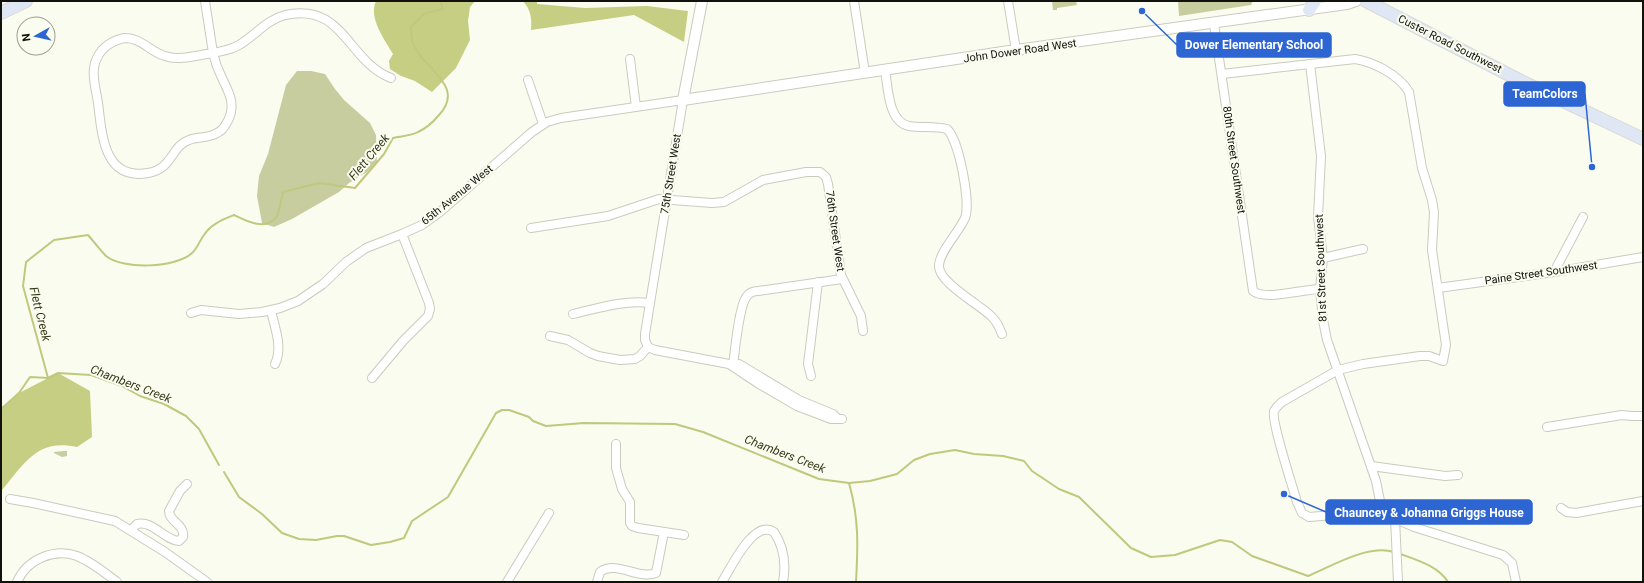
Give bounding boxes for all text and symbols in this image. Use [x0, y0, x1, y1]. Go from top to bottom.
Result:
street label: Custer Road Southwest [1396, 12, 1504, 76]
north arrow [16, 16, 56, 56]
text: N [20, 32, 34, 42]
callout: Dower Elementary School [1177, 33, 1331, 57]
street label: John Dower Road West [963, 37, 1078, 65]
text: Dower Elementary School [1185, 38, 1323, 52]
callout: TeamColors [1504, 82, 1585, 106]
text: TeamColors [1512, 87, 1578, 101]
street label: 80th Street Southwest [1220, 105, 1248, 215]
water label: Flett Creek [346, 130, 393, 183]
street label: 75th Street West [658, 132, 684, 215]
street label: 65th Avenue West [419, 162, 496, 228]
street label: 76th Street West [823, 190, 847, 273]
street label: 81st Street Southwest [1313, 213, 1329, 322]
street label: Paine Street Southwest [1484, 259, 1599, 287]
water label: Flett Creek [26, 285, 54, 344]
water label: Chambers Creek [88, 362, 175, 406]
water label: Chambers Creek [742, 432, 829, 476]
callout: Chauncey & Johanna Griggs House [1326, 500, 1532, 524]
text: Chauncey & Johanna Griggs House [1334, 506, 1524, 520]

